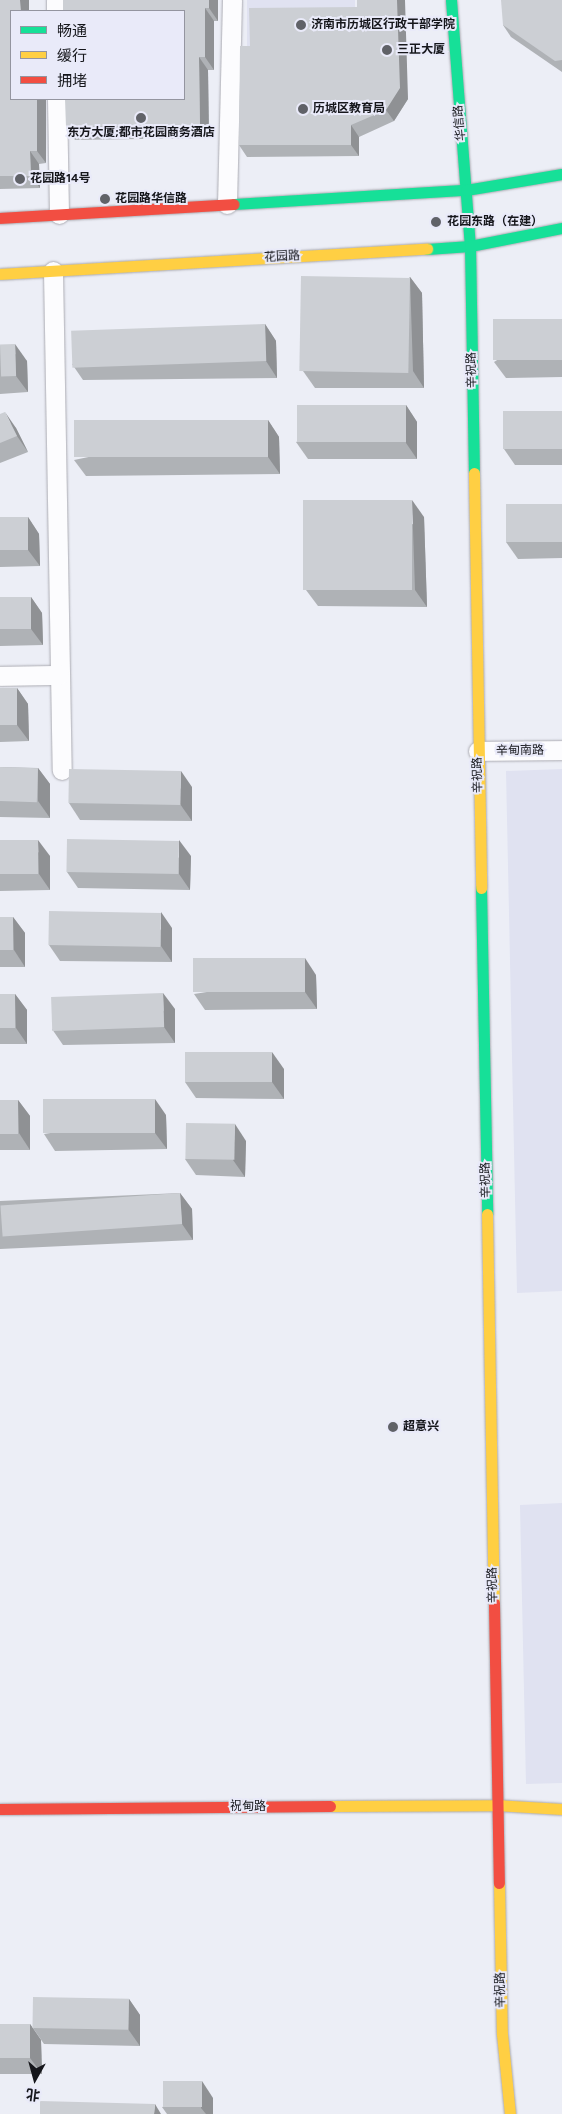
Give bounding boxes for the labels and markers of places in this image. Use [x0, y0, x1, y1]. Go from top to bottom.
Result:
place label: 济南市历城区行政干部学院 [311, 18, 455, 32]
marker: 济南市历城区行政干部学院 [295, 19, 307, 31]
place label: 三正大厦 [397, 43, 445, 57]
marker: 三正大厦 [381, 44, 393, 56]
place label: 历城区教育局 [313, 102, 385, 116]
marker: 历城区教育局 [297, 103, 309, 115]
marker: 东方大厦;都市花园商务酒店 [135, 112, 147, 124]
place label: 东方大厦;都市花园商务酒店 [67, 126, 215, 140]
place label: 花园路14号 [30, 172, 91, 186]
marker: 花园路14号 [14, 173, 26, 185]
place label: 花园路华信路 [115, 192, 187, 206]
marker: 花园路华信路 [99, 193, 111, 205]
marker: 花园东路（在建） [429, 215, 443, 229]
place label: 花园东路（在建） [447, 215, 543, 229]
place label: 超意兴 [403, 1420, 439, 1434]
marker: 超意兴 [387, 1421, 399, 1433]

